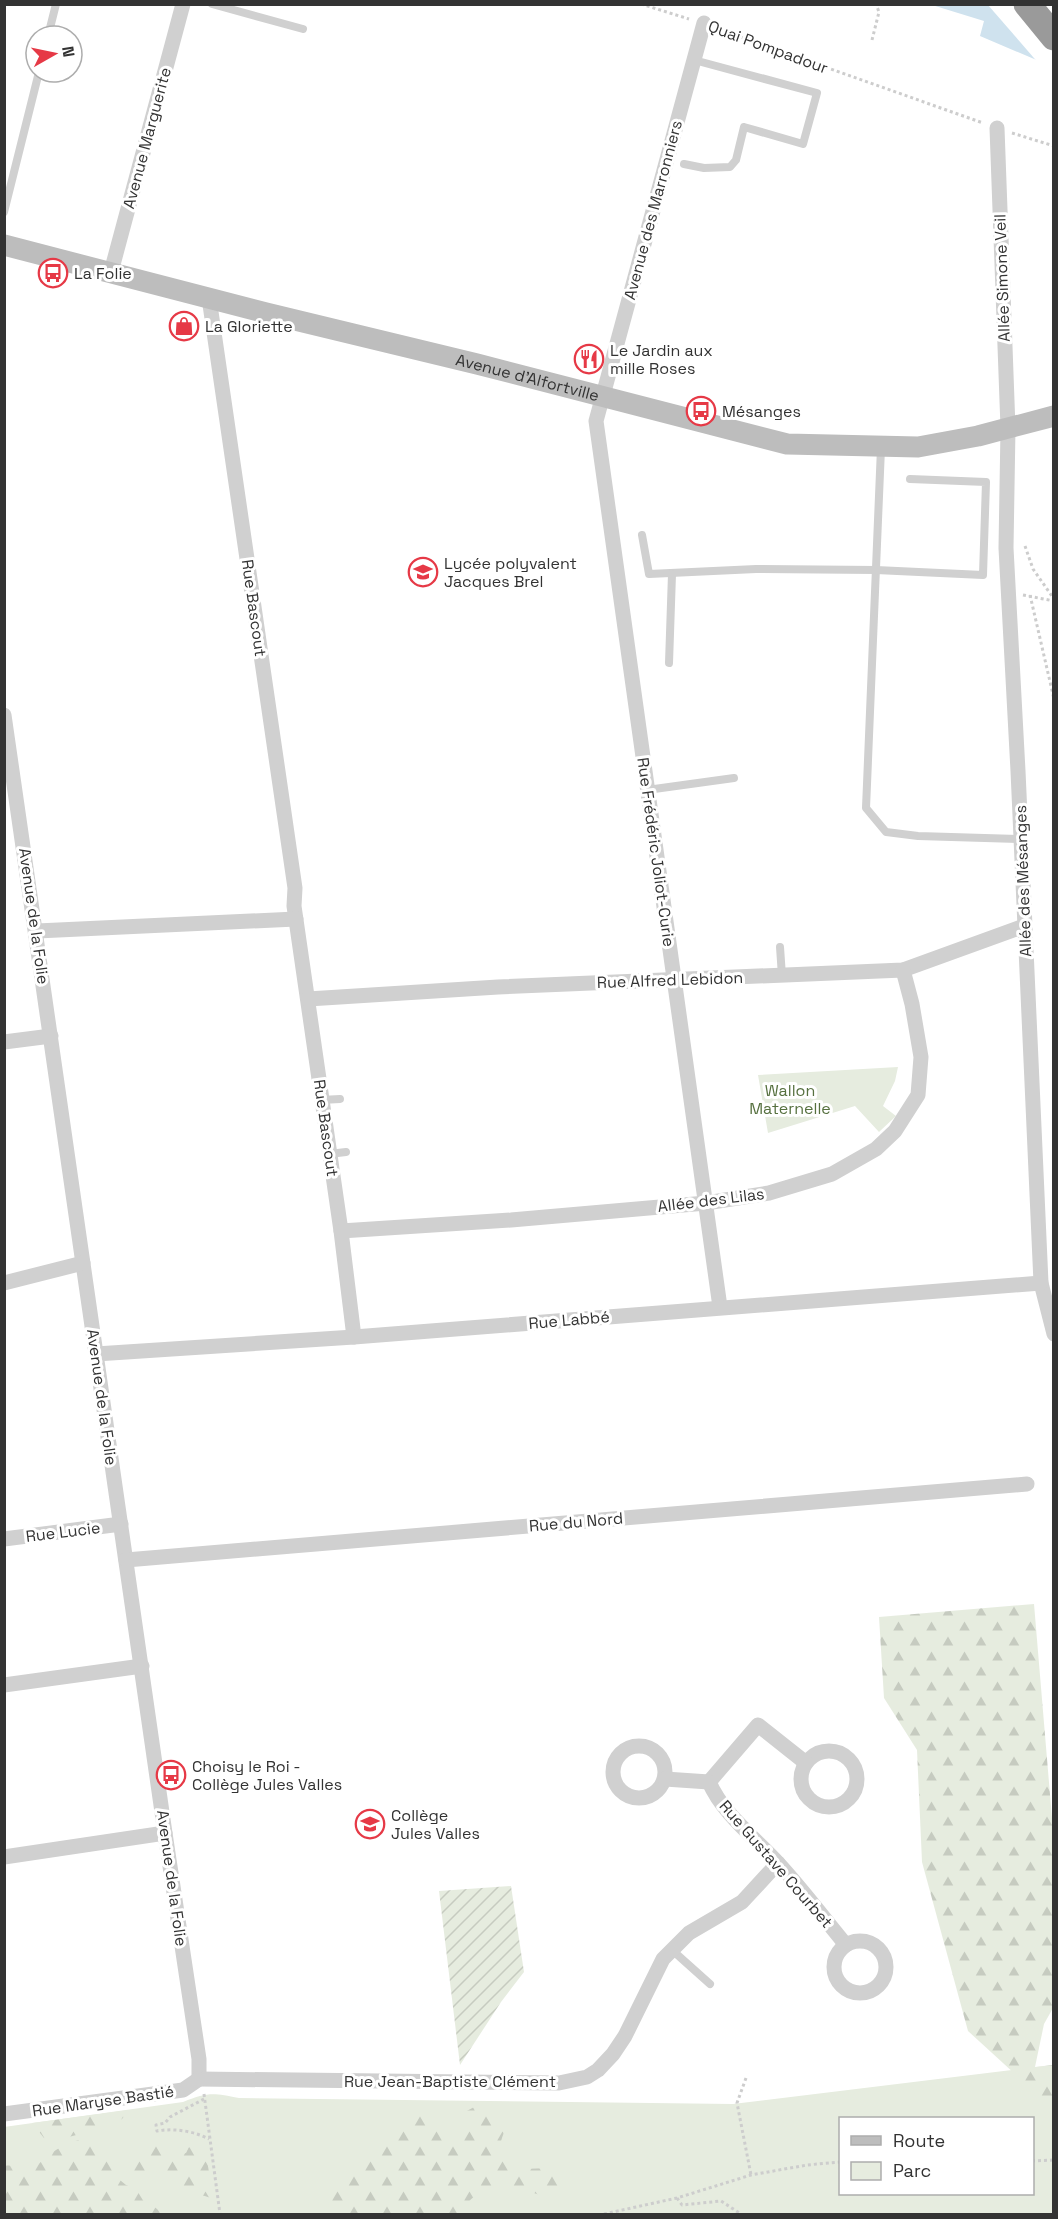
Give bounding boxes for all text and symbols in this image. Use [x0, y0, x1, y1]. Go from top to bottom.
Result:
street label: Quai Pompadour [705, 16, 831, 78]
north arrow [24, 24, 84, 84]
text: N [57, 45, 80, 59]
street label: Avenue Marguerite [118, 65, 176, 211]
street label: Avenue des Marronniers [619, 118, 687, 302]
street label: Allée Simone Veil [989, 214, 1015, 342]
bus stop icon: La Folie [37, 257, 69, 289]
place label: La Folie [74, 263, 132, 284]
shop icon: La Gloriette [168, 310, 200, 342]
place label: La Gloriette [205, 316, 293, 337]
place label: Le Jardin aux mille Roses [610, 340, 713, 379]
restaurant icon: Le Jardin aux mille Roses [573, 343, 605, 375]
street label: Avenue d'Alfortville [454, 349, 602, 406]
bus stop icon: Mésanges [685, 395, 717, 427]
place label: Mésanges [722, 401, 801, 422]
place label: Lycée polyvalent Jacques Brel [444, 553, 577, 592]
school or university icon: Lycée polyvalent Jacques Brel [407, 556, 439, 588]
street label: Rue Bascout [237, 558, 271, 658]
street label: Rue Frédéric Joliot-Curie [632, 756, 680, 948]
street label: Allée des Mésanges [1010, 805, 1036, 957]
street label: Avenue de la Folie [14, 846, 54, 986]
street label: Rue Alfred Lebidon [597, 967, 743, 993]
street label: Rue Bascout [309, 1078, 343, 1178]
park label: Wallon Maternelle [749, 1080, 831, 1119]
street label: Allée des Lilas [656, 1183, 766, 1217]
street label: Rue Labbé [527, 1306, 611, 1334]
street label: Avenue de la Folie [82, 1327, 122, 1467]
street label: Rue du Nord [528, 1507, 624, 1537]
street label: Rue Lucie [25, 1517, 101, 1547]
place label: Choisy le Roi - Collège Jules Valles [192, 1756, 342, 1795]
bus stop icon: Choisy le Roi - Collège Jules Valles [155, 1759, 187, 1791]
street label: Rue Gustave Courbet [715, 1796, 837, 1932]
place label: Collège Jules Valles [391, 1805, 480, 1844]
street label: Avenue de la Folie [152, 1808, 192, 1948]
school or university icon: Collège Jules Valles [354, 1808, 386, 1840]
street label: Rue Jean-Baptiste Clément [344, 2071, 556, 2092]
street label: Rue Maryse Bastié [31, 2081, 175, 2121]
legend [839, 2117, 1034, 2195]
text: Route [893, 2129, 945, 2152]
text: Parc [893, 2159, 931, 2182]

